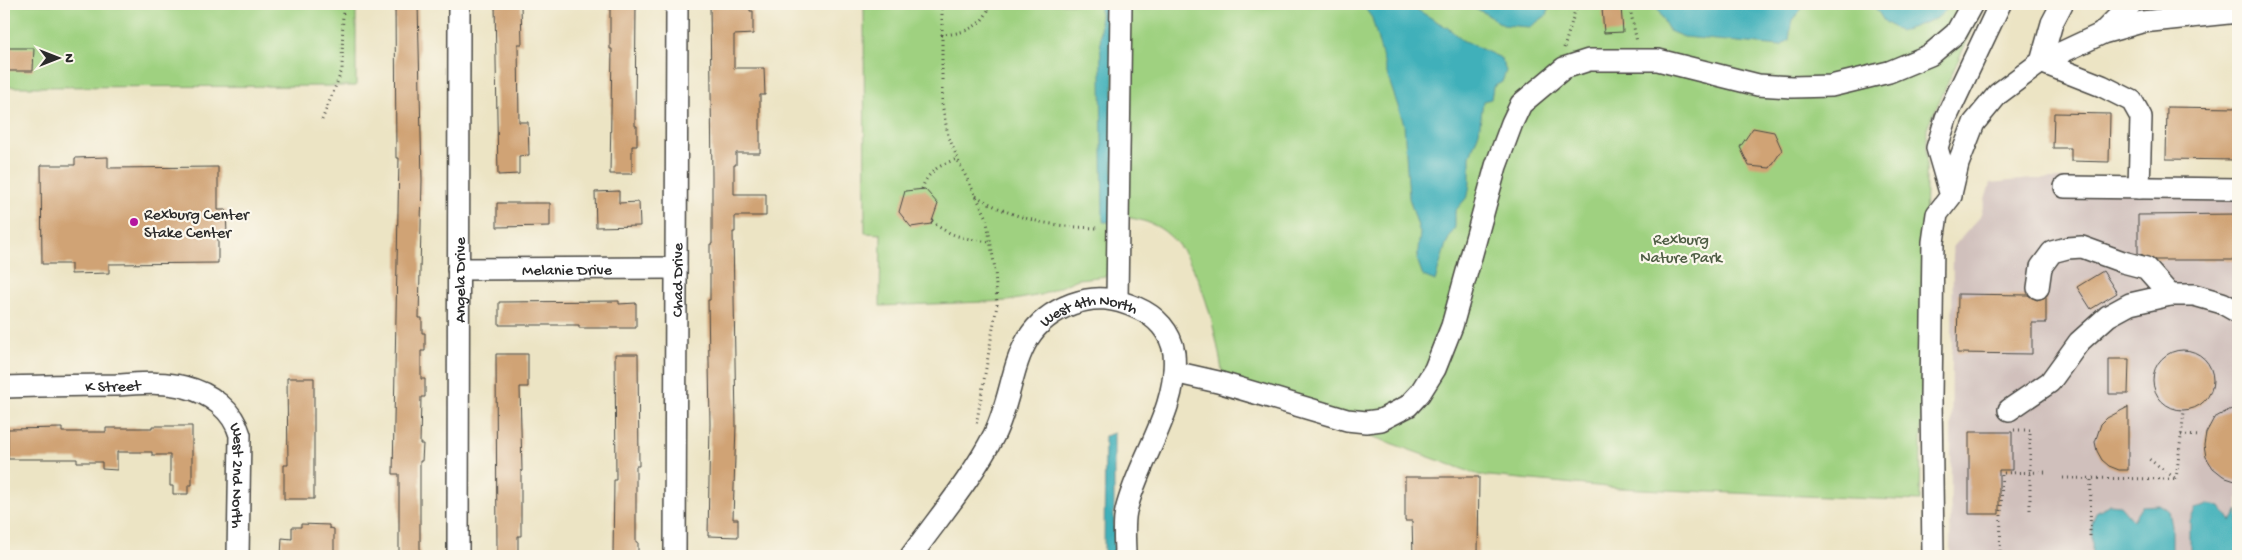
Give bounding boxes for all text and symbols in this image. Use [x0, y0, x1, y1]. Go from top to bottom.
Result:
north arrow [32, 32, 82, 82]
text: N [60, 53, 77, 63]
place label: Rexburg Center Stake Center [144, 207, 250, 244]
marker: Rexburg Center Stake Center [128, 216, 140, 228]
park label: Rexburg Nature Park [1640, 232, 1724, 269]
street label: Angela Drive [452, 236, 472, 323]
street label: Chad Drive [670, 242, 689, 317]
street label: Melanie Drive [522, 262, 613, 282]
street label: West 4th North [1037, 292, 1140, 333]
street label: K Street [85, 378, 142, 398]
street label: West 2nd North [223, 421, 246, 529]

